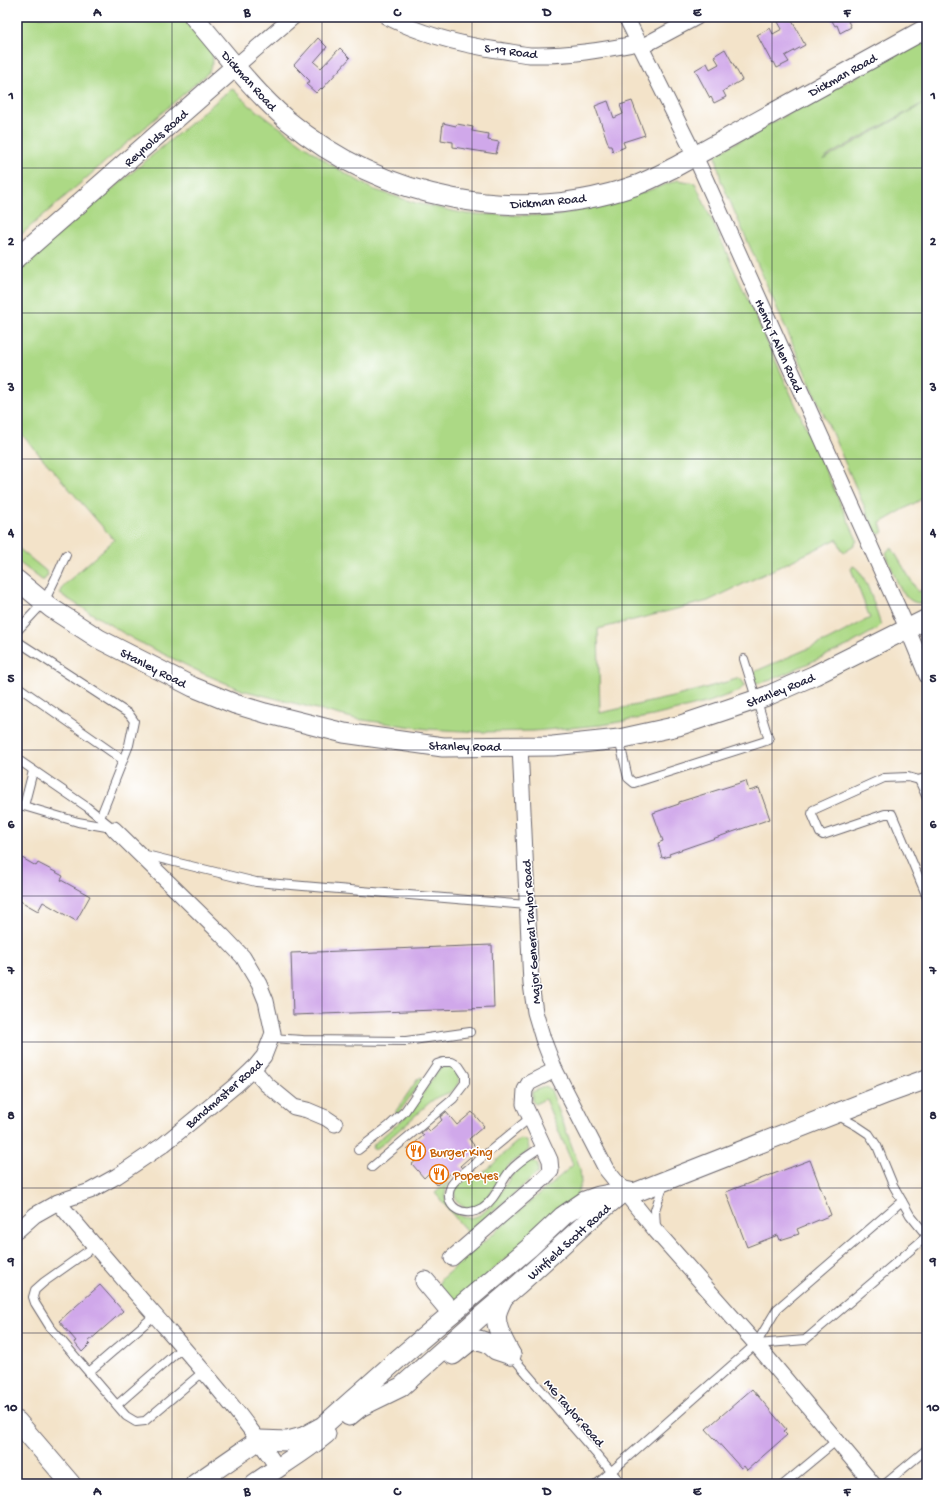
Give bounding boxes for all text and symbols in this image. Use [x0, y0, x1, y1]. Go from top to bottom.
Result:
text: A [92, 6, 102, 21]
text: B [243, 6, 252, 21]
text: C [392, 6, 402, 21]
text: D [542, 6, 552, 21]
text: E [693, 6, 702, 21]
text: F [843, 6, 852, 21]
street label: S-19 Road [483, 42, 539, 63]
street label: Dickman Road [217, 48, 280, 116]
street label: Dickman Road [806, 51, 881, 102]
text: 1 [7, 89, 14, 104]
text: 1 [929, 89, 936, 104]
street label: Reynolds Road [122, 106, 193, 171]
street label: Dickman Road [509, 192, 588, 213]
text: 2 [8, 235, 15, 250]
text: 2 [930, 235, 937, 250]
street label: Henry T Allen Road [750, 297, 806, 396]
text: 3 [7, 381, 15, 396]
text: 3 [929, 381, 937, 396]
text: 4 [7, 526, 15, 541]
text: 4 [929, 526, 937, 541]
street label: Stanley Road [117, 646, 190, 693]
street label: Stanley Road [745, 670, 818, 712]
text: 5 [8, 672, 15, 687]
text: 5 [930, 672, 937, 687]
street label: Stanley Road [429, 739, 503, 756]
text: 6 [8, 818, 15, 833]
text: 6 [930, 818, 937, 833]
street label: Major General Taylor Road [520, 858, 545, 1004]
text: 7 [7, 964, 16, 979]
text: 7 [929, 964, 938, 979]
street label: Bandmaster Road [182, 1057, 267, 1133]
text: 8 [7, 1109, 15, 1124]
text: 8 [929, 1109, 937, 1124]
restaurant icon: Burger King [405, 1140, 427, 1162]
place label: Burger King [429, 1146, 493, 1161]
restaurant icon: Popeyes [428, 1163, 450, 1185]
place label: Popeyes [452, 1169, 499, 1184]
street label: Winfield Scott Road [525, 1201, 615, 1284]
text: 9 [7, 1255, 15, 1270]
text: 9 [929, 1255, 937, 1270]
street label: MG Taylor Road [540, 1377, 607, 1452]
text: 10 [4, 1401, 18, 1416]
text: 10 [926, 1401, 940, 1416]
text: A [92, 1485, 102, 1500]
text: B [243, 1485, 252, 1500]
text: C [392, 1485, 402, 1500]
text: D [542, 1485, 552, 1500]
text: E [693, 1485, 702, 1500]
text: F [843, 1485, 852, 1500]

